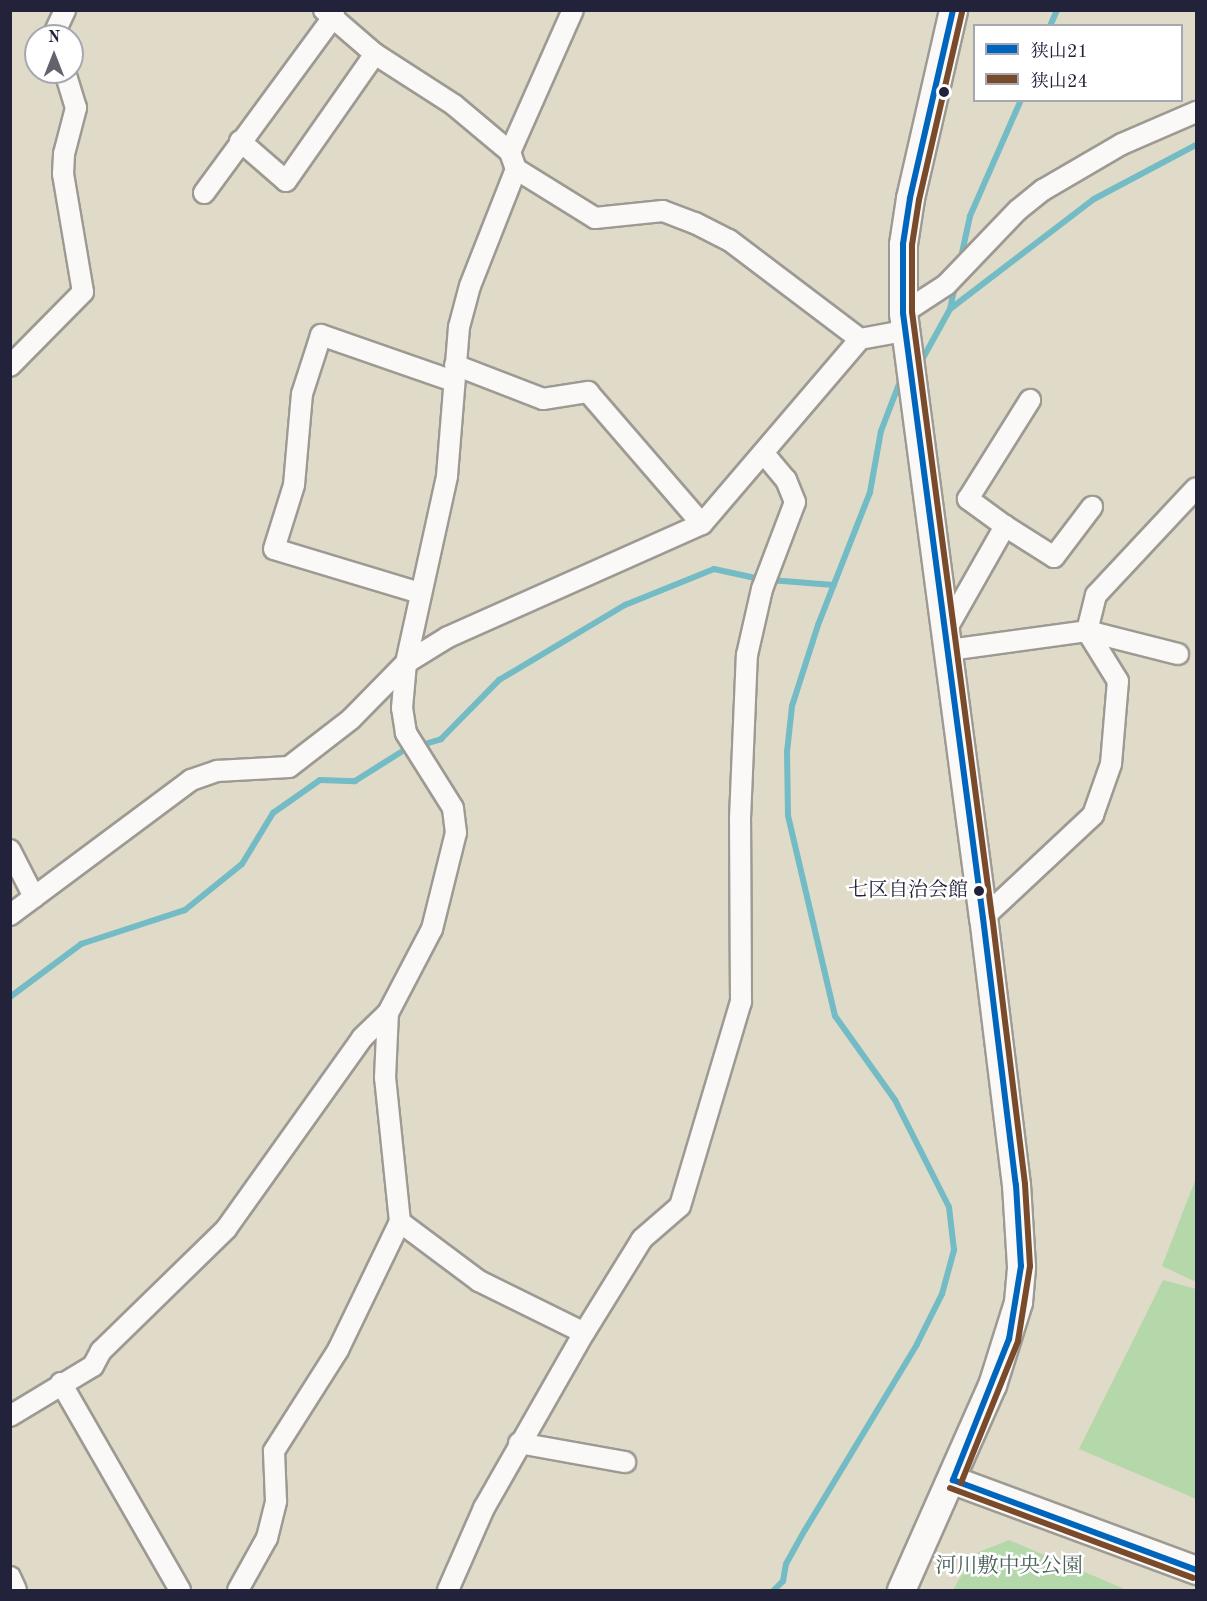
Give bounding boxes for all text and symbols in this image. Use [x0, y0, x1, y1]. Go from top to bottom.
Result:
north arrow [24, 24, 84, 84]
legend [973, 24, 1183, 102]
text: N [48, 30, 60, 46]
text: 狭山21 [1031, 43, 1088, 61]
text: 狭山24 [1031, 73, 1088, 91]
unlabelled marker [938, 86, 950, 98]
place label: 七区自治会館 [848, 879, 968, 903]
marker: 七区自治会館 [973, 885, 985, 897]
park label: 河川敷中央公園 [936, 1554, 1082, 1580]

